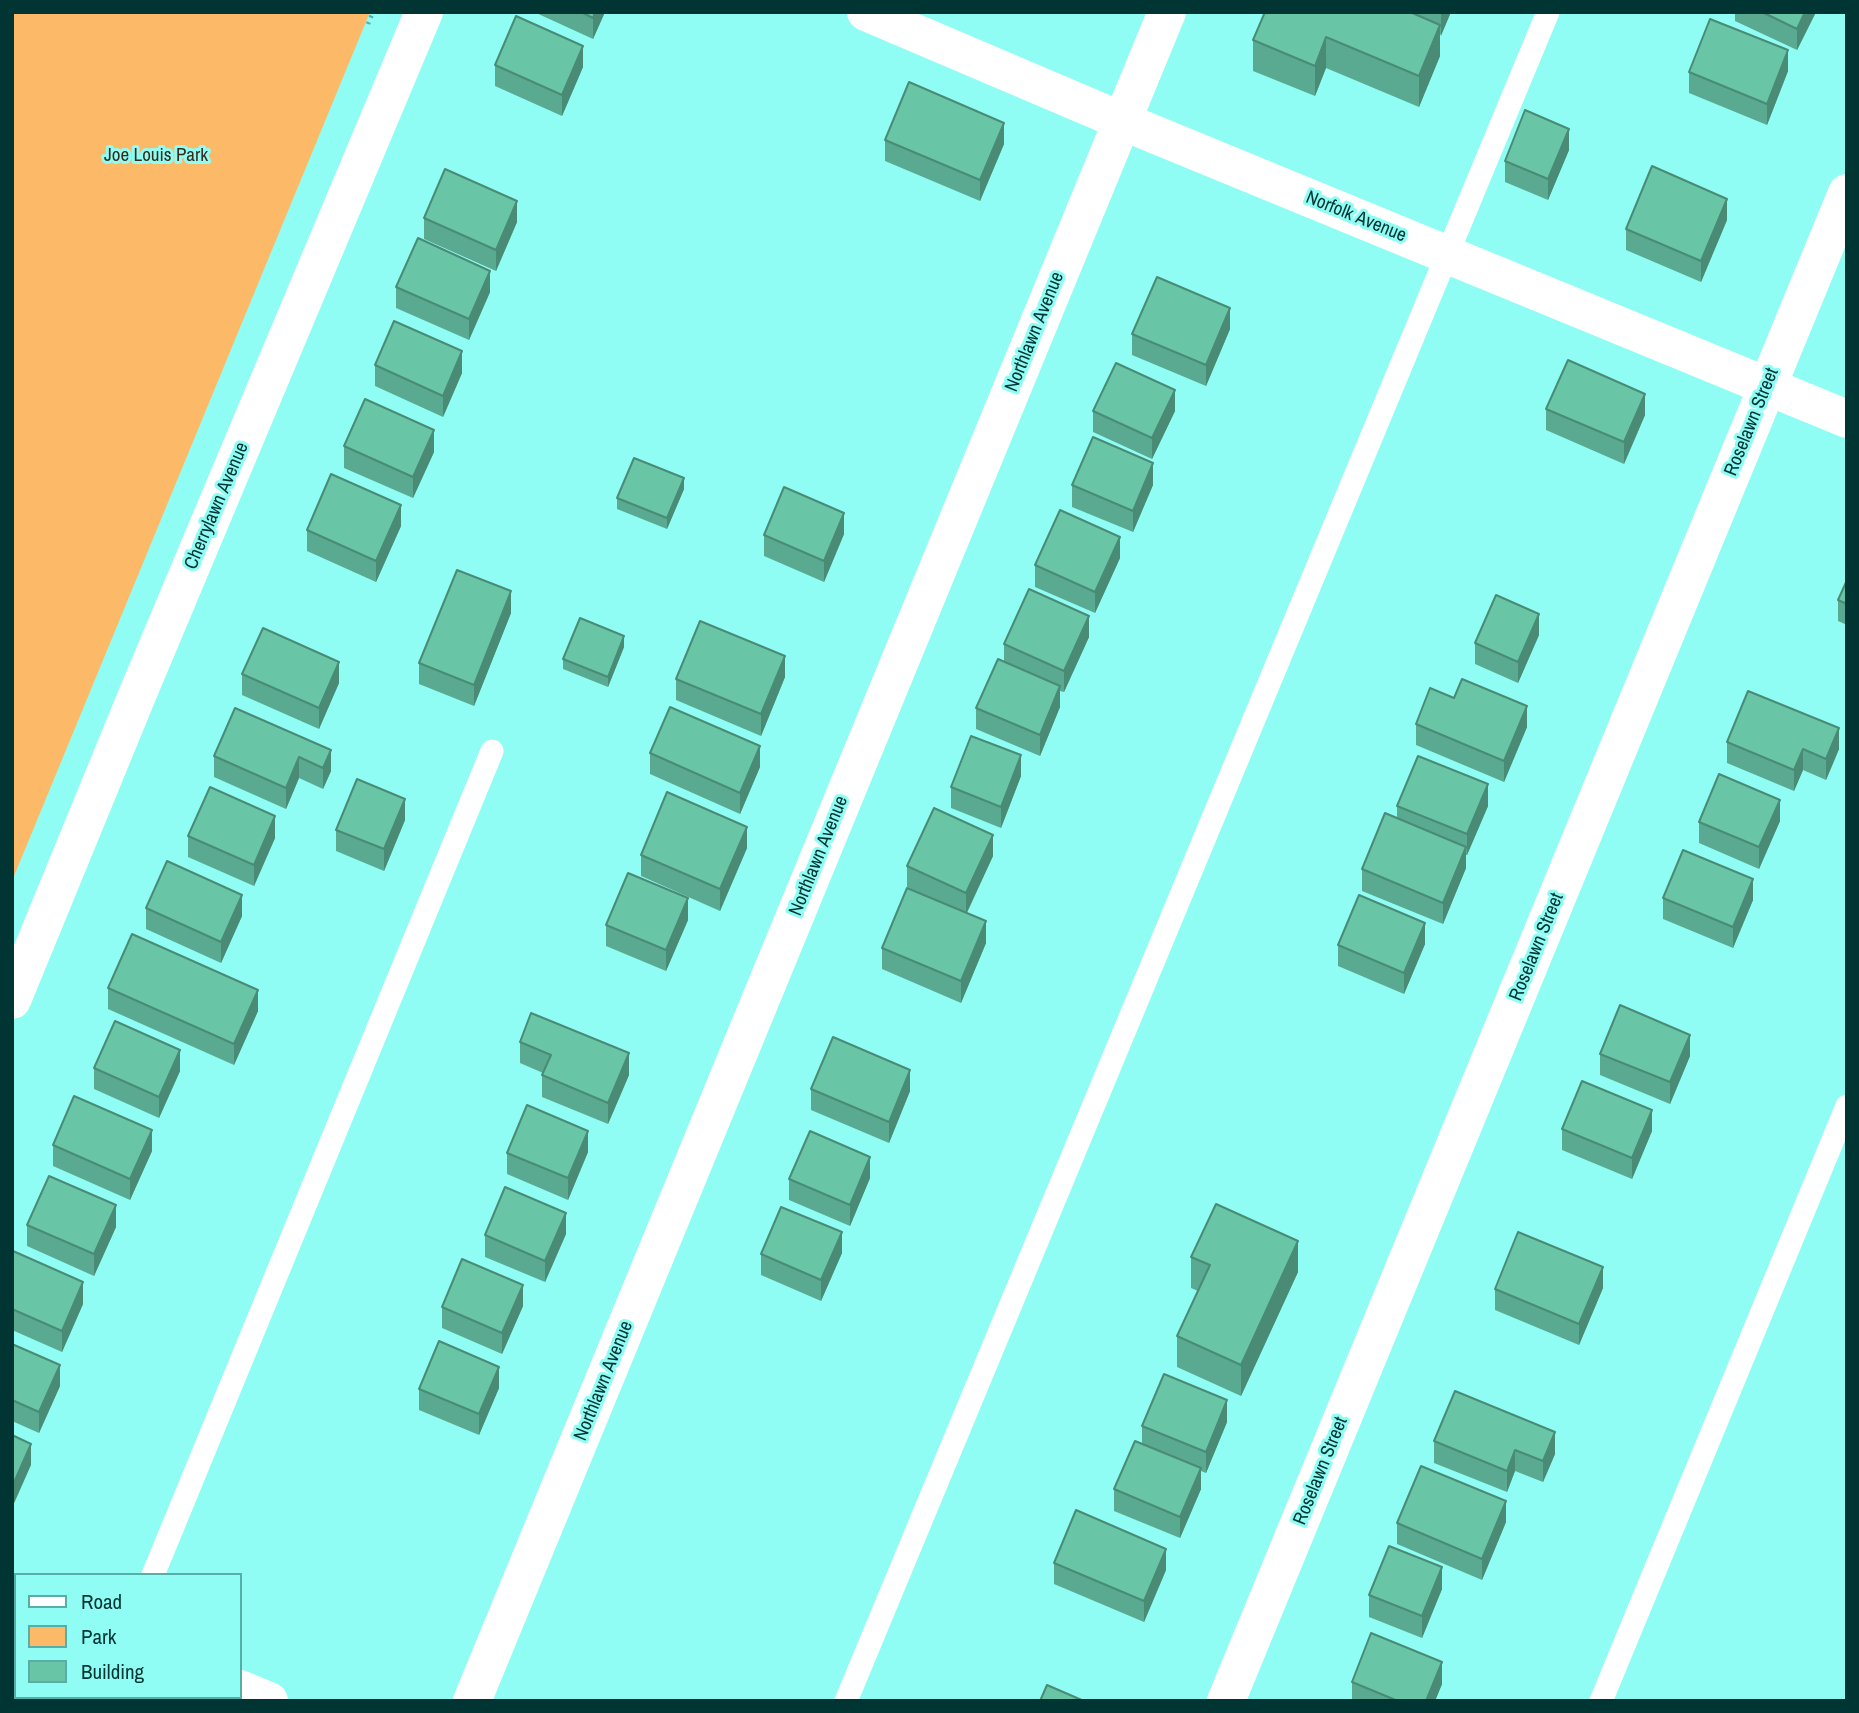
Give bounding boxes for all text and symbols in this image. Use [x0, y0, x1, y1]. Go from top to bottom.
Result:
park label: Joe Louis Park [104, 145, 208, 167]
street label: Norfolk Avenue [1302, 187, 1410, 247]
street label: Northlawn Avenue [1001, 269, 1069, 395]
street label: Roselawn Street [1720, 365, 1784, 479]
street label: Cherrylawn Avenue [180, 439, 254, 573]
street label: Northlawn Avenue [785, 793, 853, 919]
street label: Roselawn Street [1505, 890, 1569, 1004]
street label: Northlawn Avenue [570, 1318, 638, 1444]
street label: Roselawn Street [1289, 1414, 1353, 1528]
legend [14, 1573, 242, 1699]
text: Road [81, 1587, 122, 1616]
text: Park [81, 1622, 116, 1651]
text: Building [81, 1657, 144, 1686]

